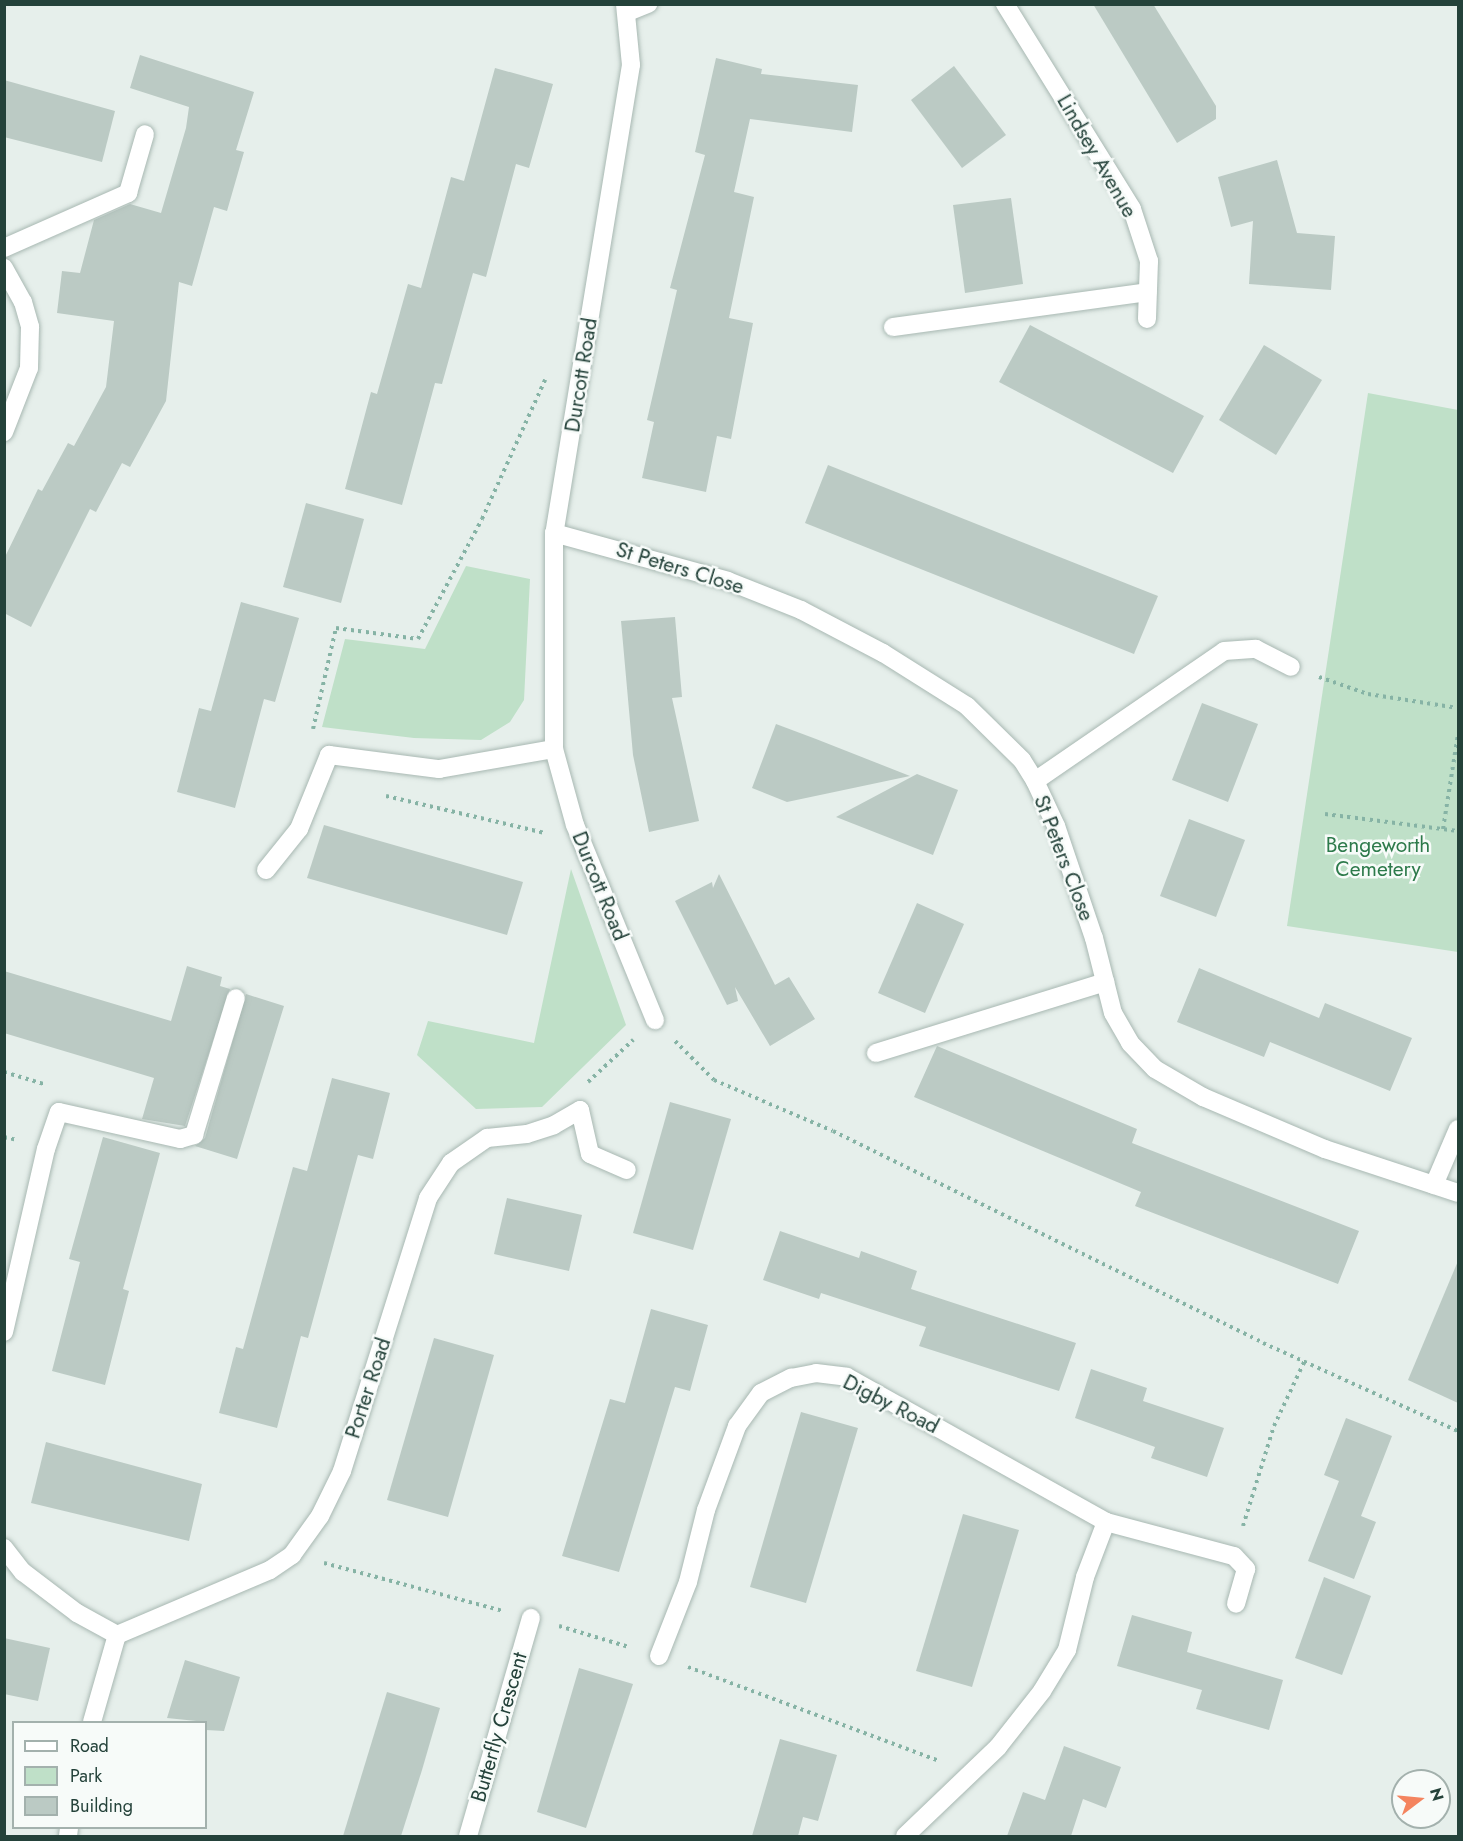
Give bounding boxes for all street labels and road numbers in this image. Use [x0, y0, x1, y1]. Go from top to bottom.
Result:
street label: Lindsey Avenue [1052, 90, 1142, 222]
street label: Durcott Road [560, 316, 602, 434]
street label: St Peters Close [613, 537, 747, 599]
street label: St Peters Close [1029, 792, 1099, 924]
street label: Durcott Road [567, 828, 633, 944]
street label: Porter Road [340, 1335, 396, 1441]
street label: Digby Road [839, 1369, 943, 1439]
street label: Butterfly Crescent [466, 1649, 532, 1805]

